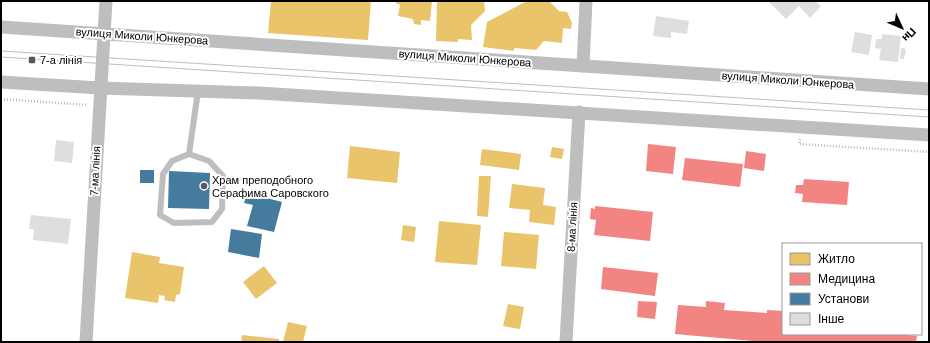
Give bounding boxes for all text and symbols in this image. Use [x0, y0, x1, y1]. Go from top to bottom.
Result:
north arrow [882, 8, 922, 48]
street label: вулиця Миколи Юнкерова [75, 25, 210, 47]
text: Пн [900, 26, 919, 44]
street label: вулиця Миколи Юнкерова [398, 47, 533, 69]
place label: 7-а лінія [40, 54, 82, 66]
marker: 7-а лінія [27, 55, 37, 65]
street label: вулиця Миколи Юнкерова [721, 69, 856, 91]
street label: 7-ма лінія [88, 146, 102, 196]
place label: Храм преподобного Серафима Саровского [212, 174, 329, 199]
marker: Храм преподобного Серафима Саровского [199, 181, 209, 191]
street label: 8-ма лінія [565, 202, 579, 252]
legend [782, 243, 922, 335]
text: Житло [818, 252, 855, 266]
text: Медицина [818, 272, 875, 286]
text: Установи [818, 292, 869, 306]
text: Інше [818, 312, 845, 326]

